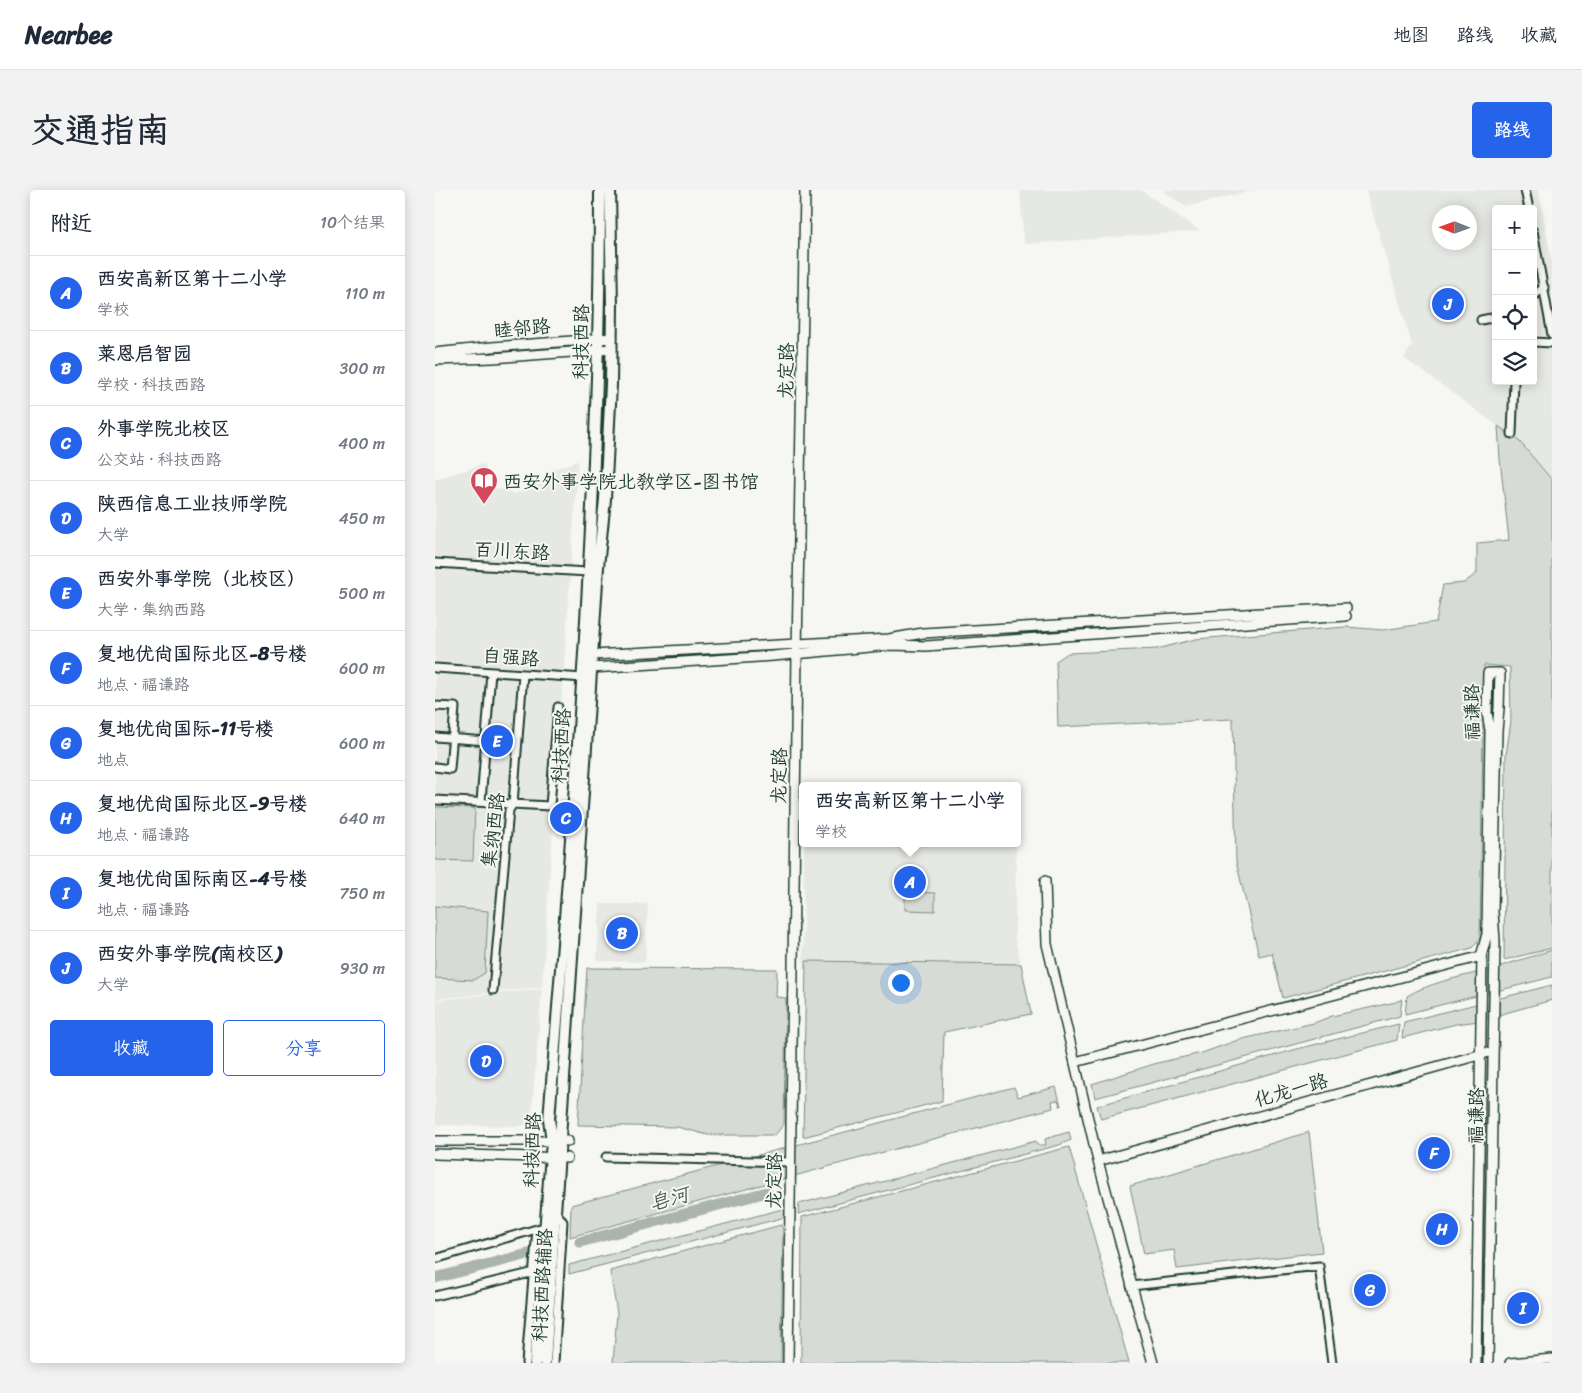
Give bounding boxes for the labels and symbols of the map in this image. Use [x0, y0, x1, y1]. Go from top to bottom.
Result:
north arrow [1432, 205, 1477, 250]
pin: J [1432, 285, 1464, 323]
street label: 科技西路 [564, 304, 598, 380]
street label: 睦邻路 [492, 309, 552, 347]
street label: 龙定路 [769, 342, 803, 400]
place label: 西安外事学院北教学区-图书馆 [503, 465, 759, 498]
library icon: 西安外事学院北教学区-图书馆 [469, 466, 499, 505]
street label: 百川东路 [473, 533, 551, 569]
street label: 自强路 [481, 639, 541, 675]
street label: 福谦路 [1455, 683, 1489, 741]
street label: 科技西路 [542, 707, 580, 785]
pin: E [481, 722, 513, 760]
street label: 龙定路 [762, 747, 796, 805]
street label: 集纳西路 [472, 790, 514, 870]
pin: C [550, 799, 582, 837]
pin: A [894, 863, 926, 901]
pin: B [606, 914, 638, 952]
your location [888, 970, 914, 996]
pin: D [470, 1042, 502, 1080]
street label: 化龙一路 [1250, 1064, 1332, 1116]
street label: 福谦路 [1459, 1087, 1493, 1145]
street label: 科技西路 [514, 1111, 550, 1189]
pin: F [1418, 1134, 1450, 1172]
street label: 龙定路 [757, 1152, 791, 1210]
water label: 皂河 [645, 1176, 696, 1221]
pin: H [1426, 1210, 1458, 1248]
street label: 科技西路辅路 [523, 1227, 561, 1343]
pin: G [1354, 1271, 1386, 1309]
pin: I [1507, 1289, 1539, 1327]

